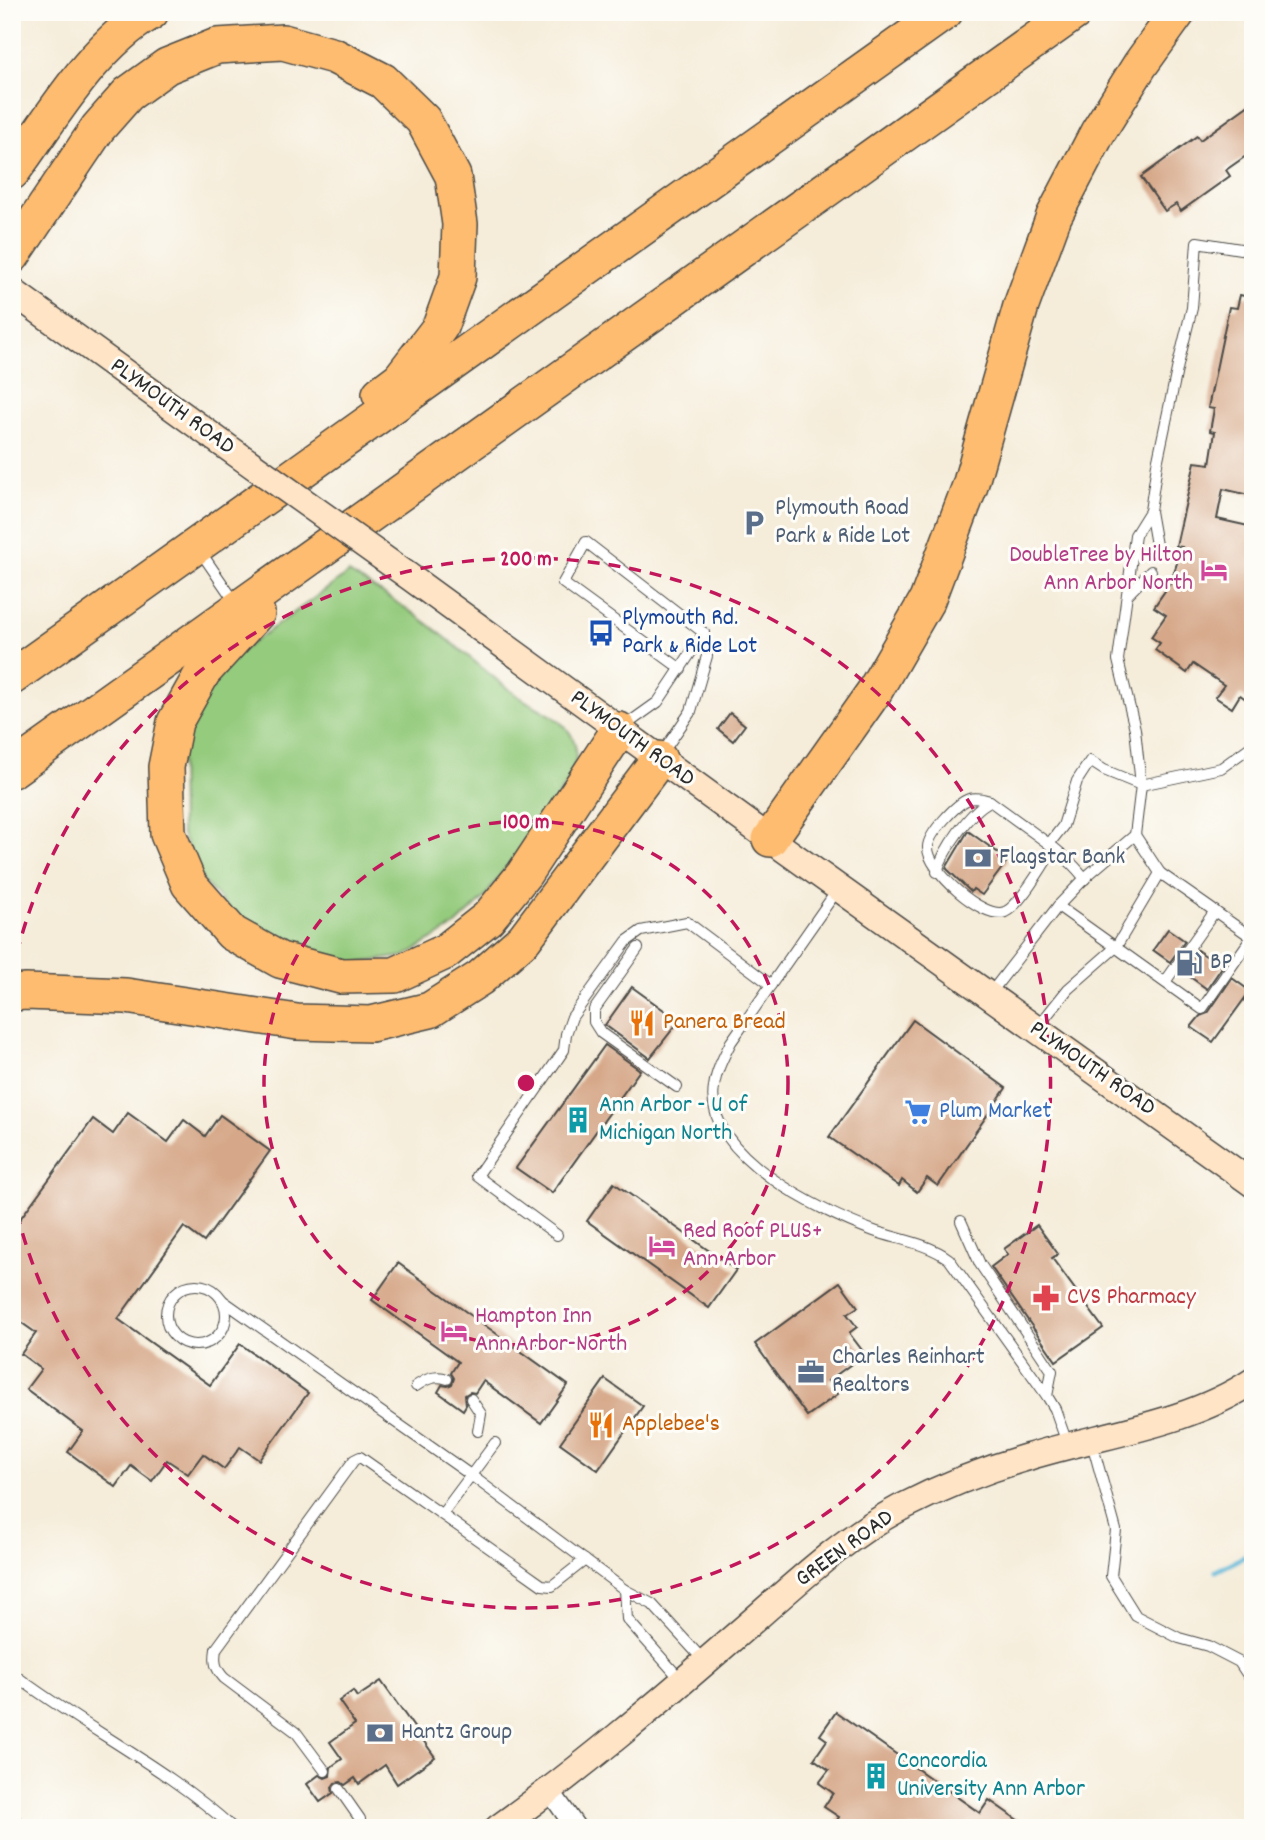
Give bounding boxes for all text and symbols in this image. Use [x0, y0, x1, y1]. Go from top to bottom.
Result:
street label: PLYMOUTH ROAD [102, 350, 242, 464]
place label: Plymouth Road Park & Ride Lot [775, 492, 910, 554]
parking icon: Plymouth Road Park & Ride Lot [739, 508, 769, 538]
place label: DoubleTree by Hilton Ann Arbor North [1009, 539, 1193, 601]
text: 200 m [500, 546, 552, 576]
hotel icon: DoubleTree by Hilton Ann Arbor North [1199, 555, 1229, 585]
place label: Plymouth Rd. Park & Ride Lot [622, 602, 757, 664]
bus stop icon: Plymouth Rd. Park & Ride Lot [586, 618, 616, 648]
street label: PLYMOUTH ROAD [562, 682, 702, 796]
text: 100 m [503, 809, 549, 839]
place label: Flagstar Bank [999, 841, 1125, 875]
bank icon: Flagstar Bank [963, 843, 993, 873]
place label: BP [1210, 946, 1232, 980]
fuel station icon: BP [1174, 948, 1204, 978]
place label: Panera Bread [663, 1006, 786, 1040]
restaurant icon: Panera Bread [627, 1008, 657, 1038]
street label: PLYMOUTH ROAD [1022, 1013, 1162, 1125]
centre of rings [514, 1071, 538, 1095]
place label: Ann Arbor - U of Michigan North [599, 1089, 748, 1151]
place label: Plum Market [939, 1095, 1052, 1129]
supermarket icon: Plum Market [903, 1097, 933, 1127]
building icon: Ann Arbor - U of Michigan North [563, 1105, 593, 1135]
place label: Red Roof PLUS+ Ann Arbor [683, 1215, 823, 1277]
hotel icon: Red Roof PLUS+ Ann Arbor [647, 1231, 677, 1261]
place label: CVS Pharmacy [1067, 1281, 1197, 1315]
pharmacy icon: CVS Pharmacy [1031, 1283, 1061, 1313]
place label: Hampton Inn Ann Arbor-North [475, 1300, 627, 1362]
hotel icon: Hampton Inn Ann Arbor-North [439, 1316, 469, 1346]
place label: Charles Reinhart Realtors [832, 1341, 985, 1403]
office icon: Charles Reinhart Realtors [796, 1357, 826, 1387]
place label: Applebee's [622, 1408, 720, 1442]
restaurant icon: Applebee's [586, 1410, 616, 1440]
street label: GREEN ROAD [789, 1502, 901, 1596]
place label: Hantz Group [401, 1716, 512, 1750]
bank icon: Hantz Group [365, 1718, 395, 1748]
place label: Concordia University Ann Arbor [897, 1745, 1085, 1807]
building icon: Concordia University Ann Arbor [861, 1761, 891, 1791]

